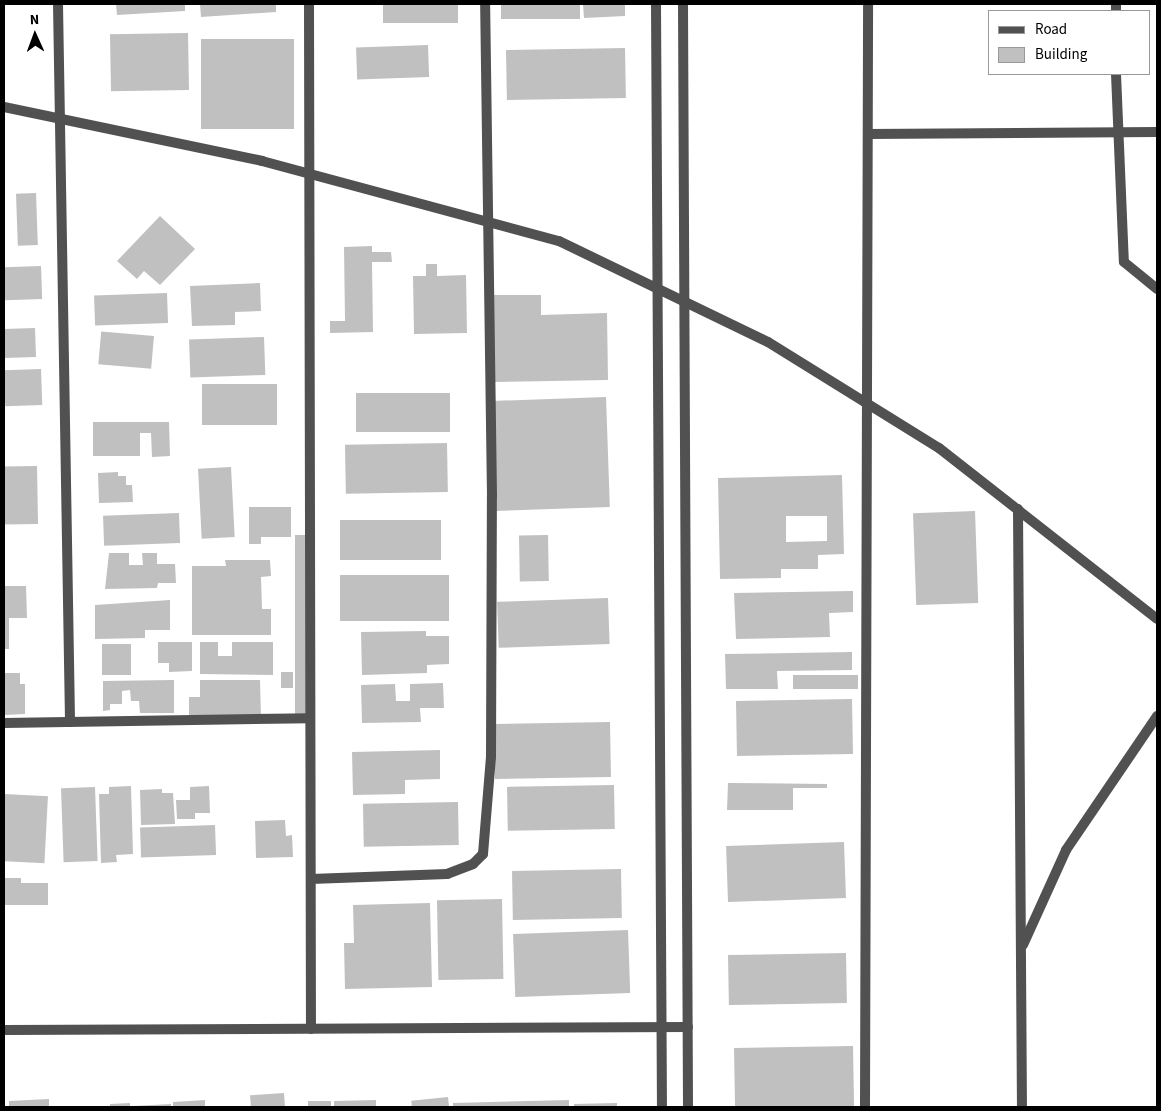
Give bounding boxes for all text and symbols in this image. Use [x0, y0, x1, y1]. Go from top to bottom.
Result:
north arrow [10, 10, 60, 60]
text: N [29, 10, 39, 30]
legend [988, 10, 1151, 75]
text: Road [1035, 19, 1067, 40]
text: Building [1035, 44, 1087, 65]

